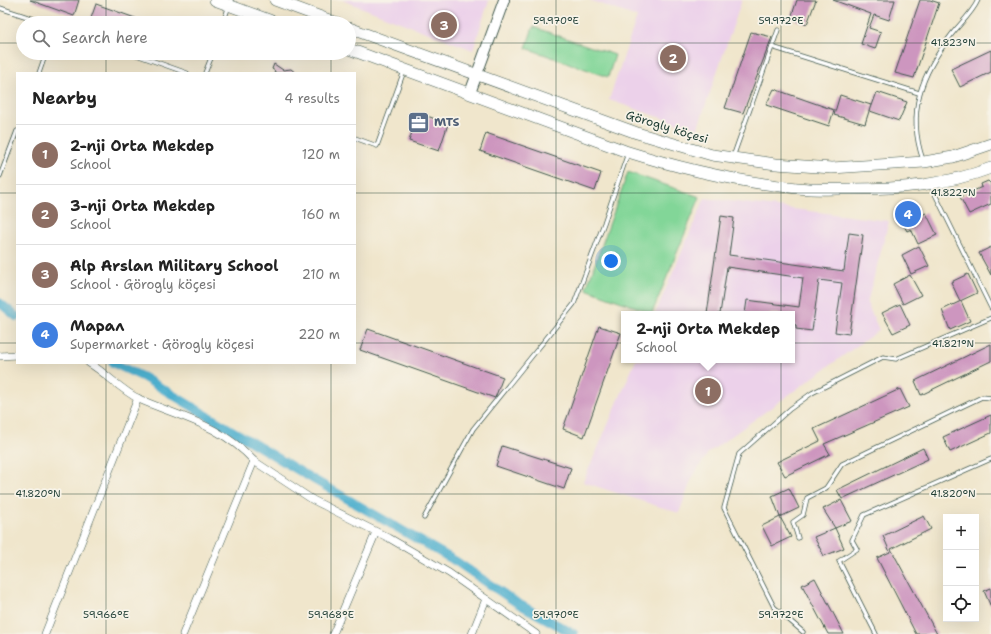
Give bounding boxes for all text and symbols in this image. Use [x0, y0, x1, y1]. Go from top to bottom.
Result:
pin: 3 [431, 10, 457, 40]
text: 59.970°E [533, 14, 579, 27]
text: 59.972°E [758, 14, 804, 27]
search box [16, 16, 356, 60]
icon: search [30, 27, 52, 49]
text: Search here [62, 28, 148, 48]
text: 41.823°N [930, 36, 976, 49]
pin: 2 [660, 43, 686, 73]
text: Nearby [32, 87, 97, 109]
text: 4 results [284, 90, 340, 107]
street label: Görogly köçesi [624, 107, 710, 147]
office icon: MTS [406, 109, 432, 135]
place label: MTS [434, 114, 460, 130]
text: 2-nji Orta Mekdep [70, 136, 214, 156]
text: 1 [42, 146, 48, 163]
text: 120 m [302, 146, 340, 163]
text: School [70, 156, 111, 173]
text: 41.822°N [930, 186, 976, 199]
text: 3-nji Orta Mekdep [70, 196, 215, 216]
pin: 4 [895, 199, 921, 229]
text: 2 [40, 206, 50, 223]
text: 160 m [302, 206, 340, 223]
text: School [70, 216, 111, 233]
your location [601, 251, 621, 271]
text: Alp Arslan Military School [70, 256, 278, 276]
text: 3 [40, 266, 50, 283]
text: 210 m [302, 266, 340, 283]
text: School · Görogly köçesi [70, 276, 216, 293]
popup [621, 311, 795, 363]
text: Марал [70, 316, 124, 336]
text: 2-nji Orta Mekdep [636, 319, 780, 339]
text: 4 [40, 326, 50, 343]
text: 220 m [298, 326, 340, 343]
text: Supermarket · Görogly köçesi [70, 336, 254, 353]
text: 41.821°N [932, 337, 974, 350]
text: School [636, 339, 677, 356]
pin: 1 [695, 376, 721, 406]
text: 41.820°N [15, 487, 61, 500]
text: 41.820°N [930, 487, 976, 500]
map controls [943, 514, 979, 622]
button: + [943, 514, 979, 550]
button: − [943, 550, 979, 586]
button: locate [943, 586, 979, 622]
text: 59.966°E [83, 608, 129, 621]
text: 59.968°E [308, 608, 354, 621]
text: 59.970°E [533, 608, 579, 621]
text: 59.972°E [758, 608, 804, 621]

